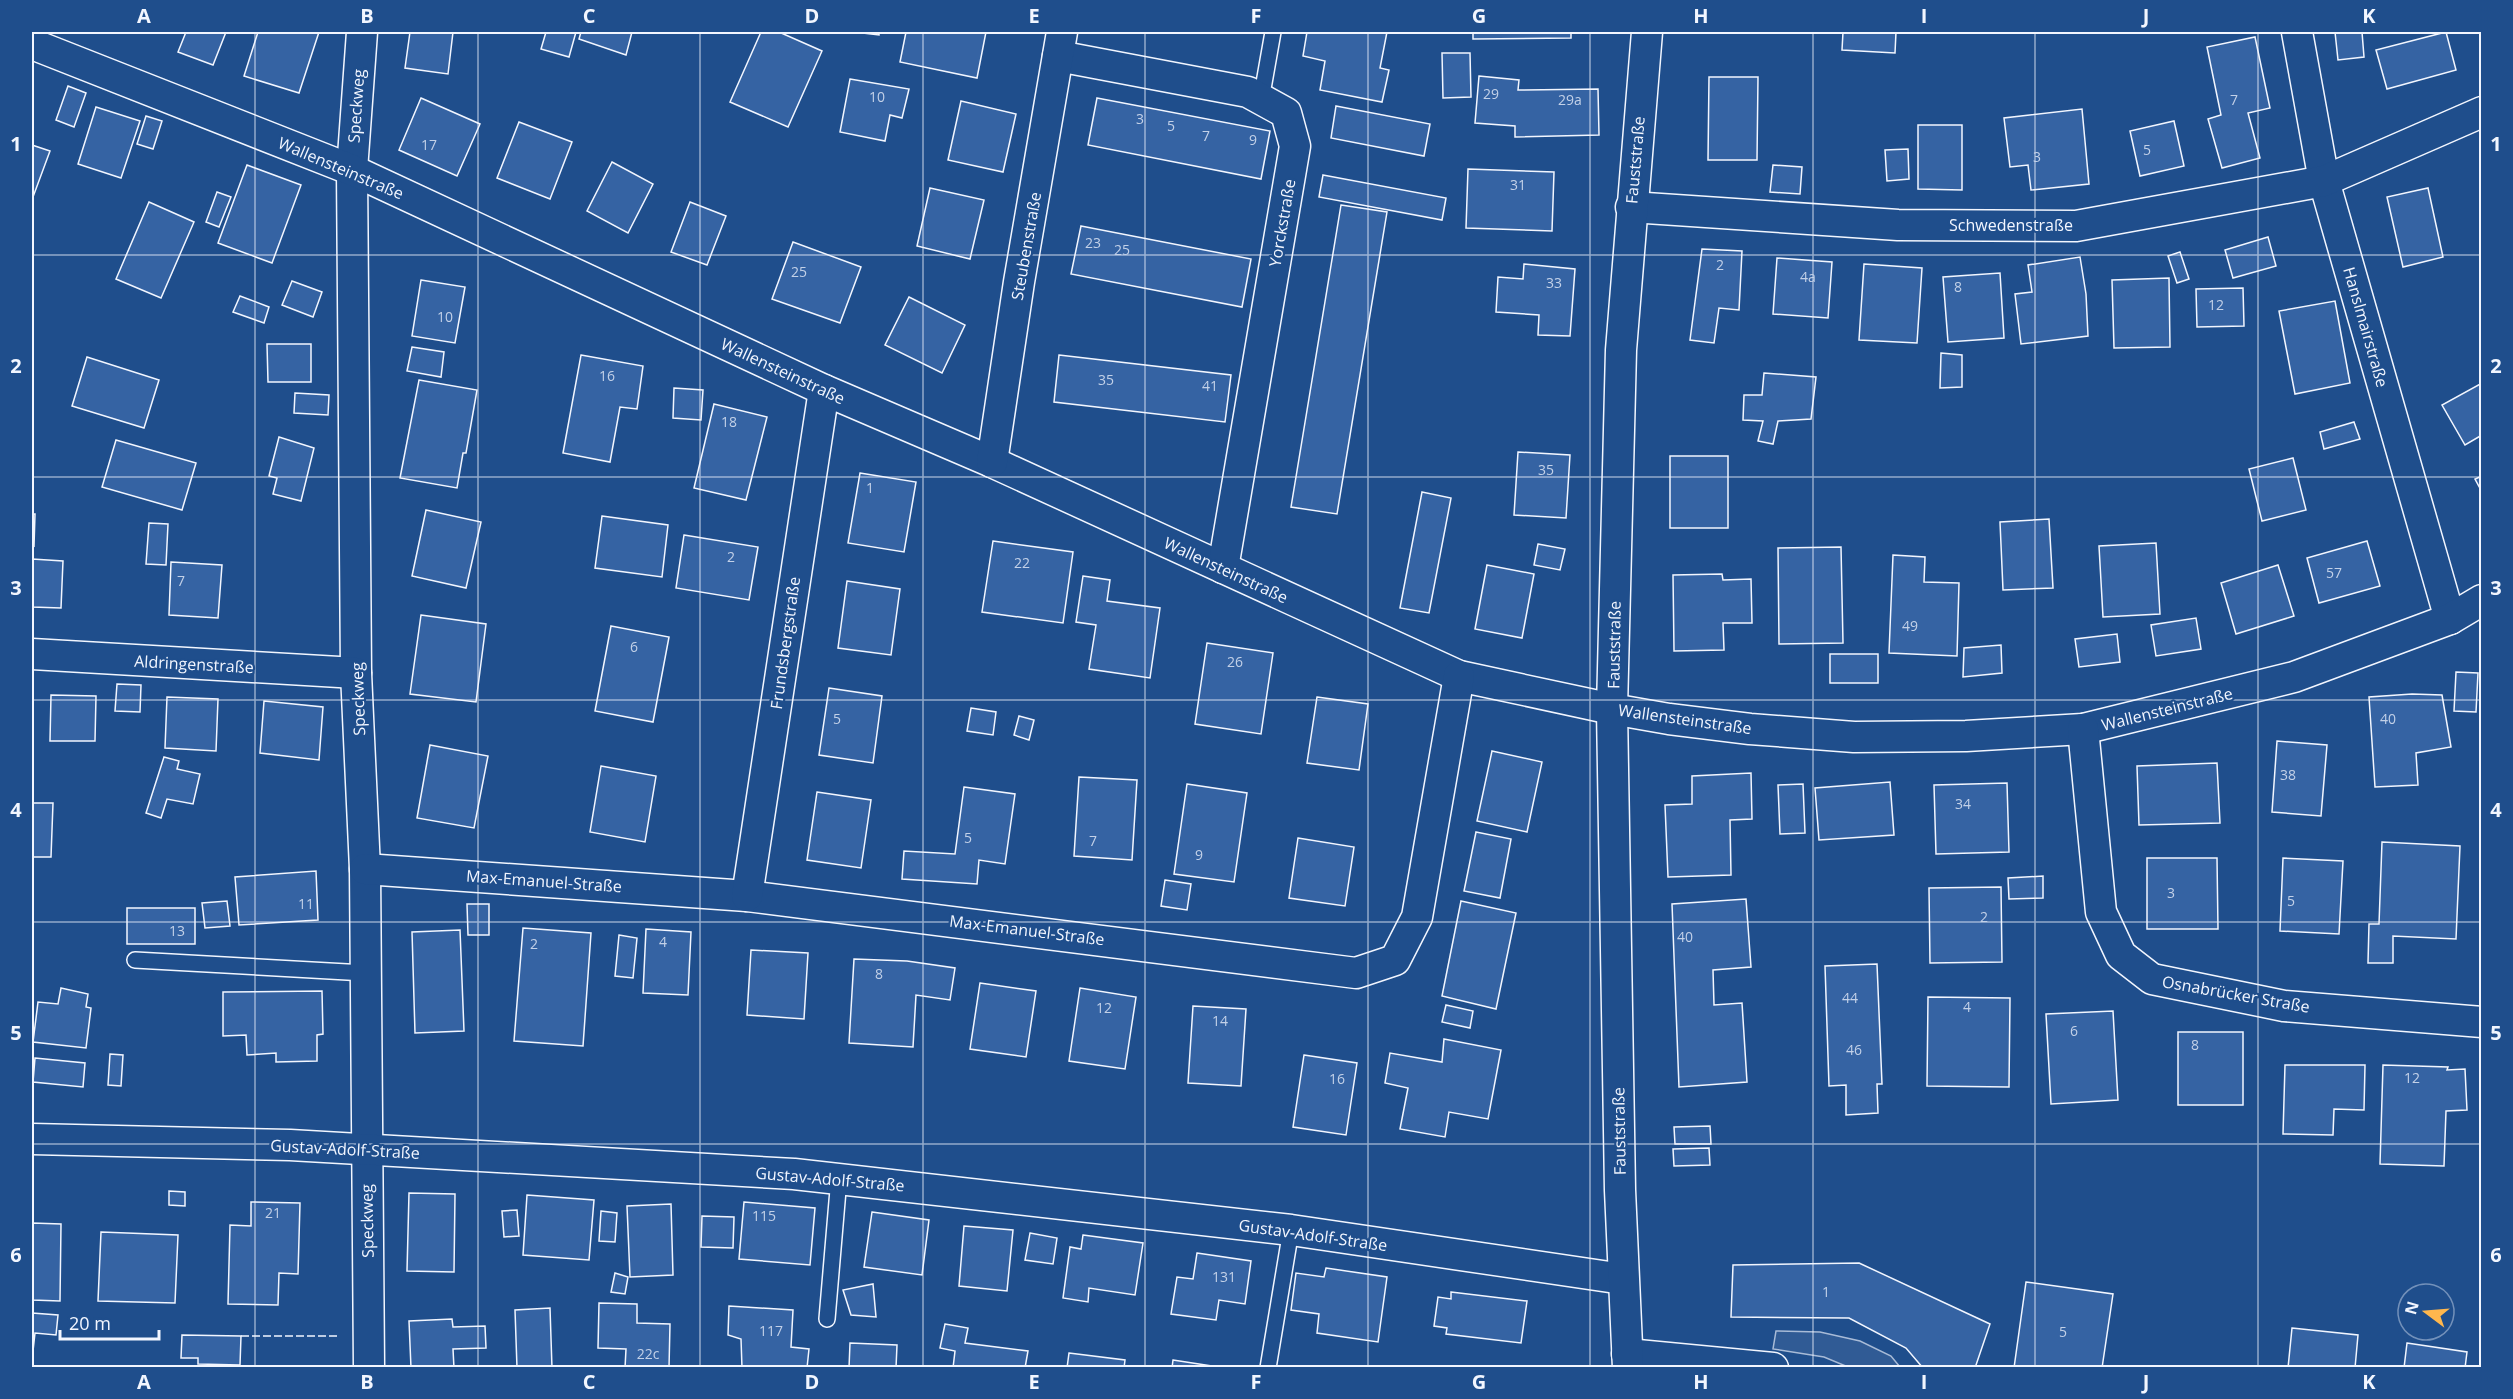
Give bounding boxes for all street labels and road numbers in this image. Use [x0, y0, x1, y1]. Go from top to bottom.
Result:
street label: Speckweg [342, 68, 370, 144]
street label: Fauststraße [1620, 115, 1650, 205]
street label: Wallensteinstraße [275, 132, 407, 204]
street label: Yorckstraße [1263, 177, 1301, 269]
street label: Steubenstraße [1006, 190, 1046, 302]
street label: Schwedenstraße [1949, 214, 2073, 236]
street label: Hanslmairstraße [2338, 264, 2394, 390]
street label: Wallensteinstraße [717, 333, 849, 409]
street label: Wallensteinstraße [1160, 532, 1292, 608]
street label: Frundsbergstraße [765, 575, 805, 711]
street label: Fauststraße [1602, 601, 1626, 689]
street label: Aldringenstraße [134, 650, 254, 678]
street label: Speckweg [346, 661, 370, 736]
street label: Wallensteinstraße [2099, 682, 2235, 736]
street label: Wallensteinstraße [1617, 699, 1753, 739]
street label: Max-Emanuel-Straße [465, 865, 623, 897]
street label: Max-Emanuel-Straße [948, 910, 1106, 950]
street label: Osnabrücker Straße [2160, 970, 2312, 1018]
street label: Fauststraße [1607, 1087, 1631, 1175]
street label: Gustav-Adolf-Straße [270, 1134, 420, 1164]
street label: Gustav-Adolf-Straße [754, 1162, 906, 1196]
street label: Speckweg [355, 1184, 379, 1258]
street label: Gustav-Adolf-Straße [1237, 1214, 1389, 1256]

